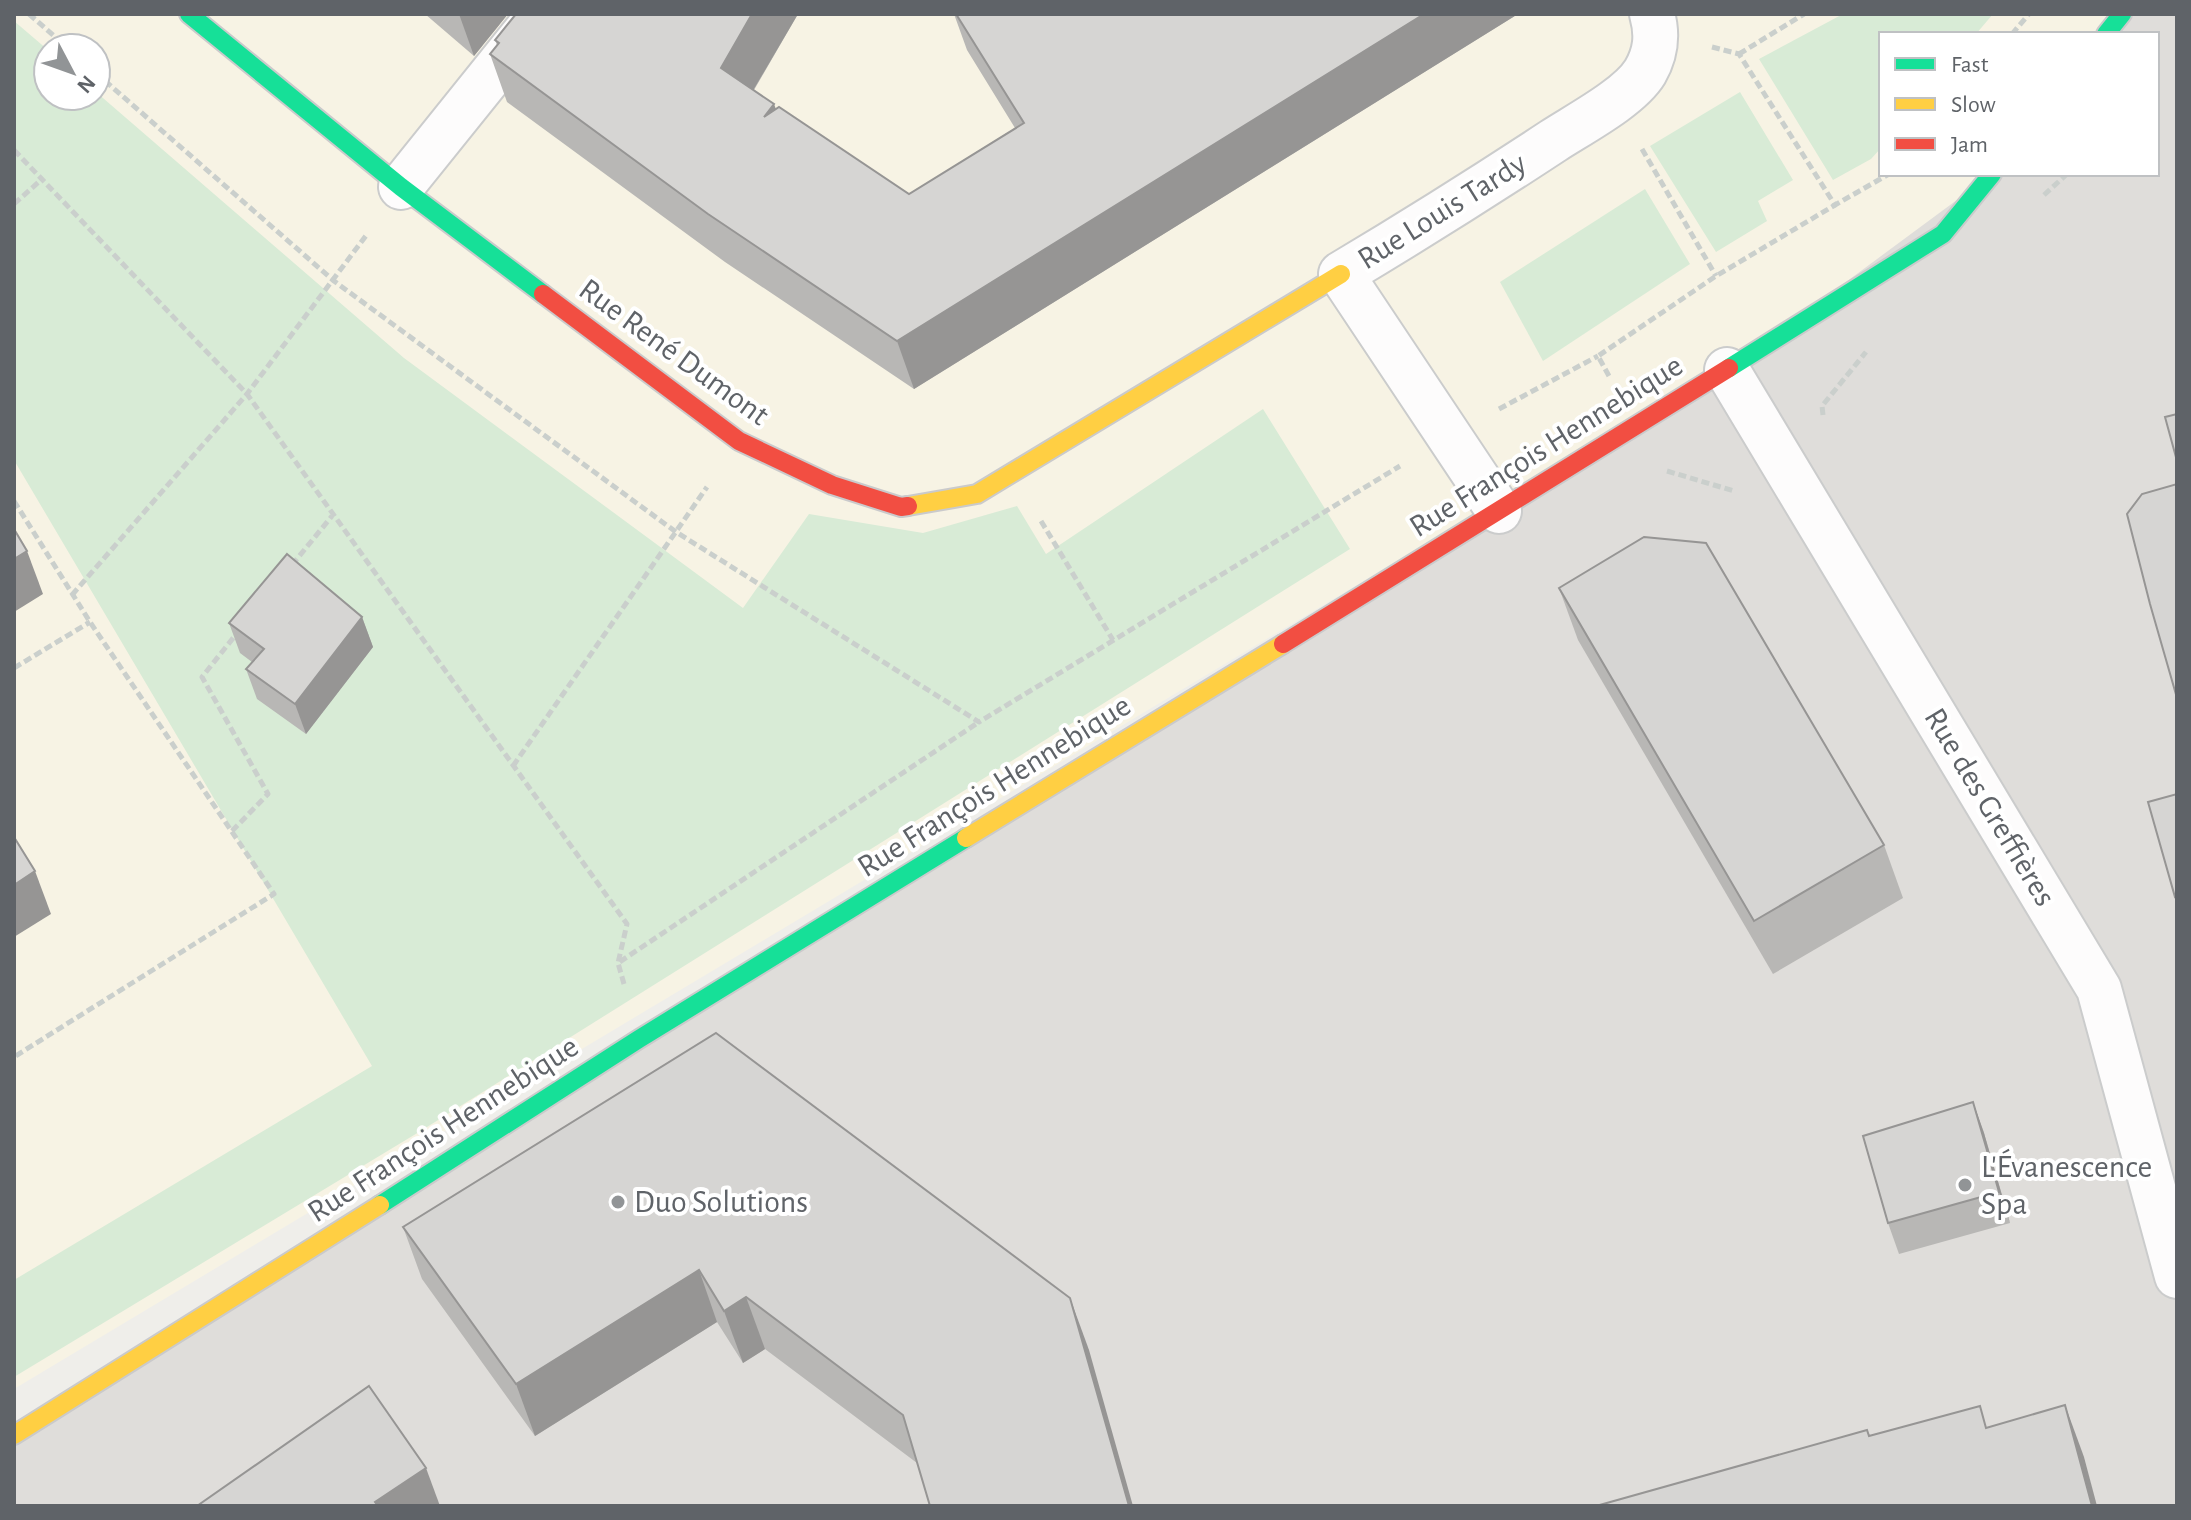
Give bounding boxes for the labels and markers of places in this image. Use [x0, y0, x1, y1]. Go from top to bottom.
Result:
place label: L'Évanescence Spa [1981, 1148, 2152, 1220]
marker: L'Évanescence Spa [1956, 1176, 1974, 1194]
place label: Duo Solutions [634, 1186, 808, 1218]
marker: Duo Solutions [609, 1193, 627, 1211]

